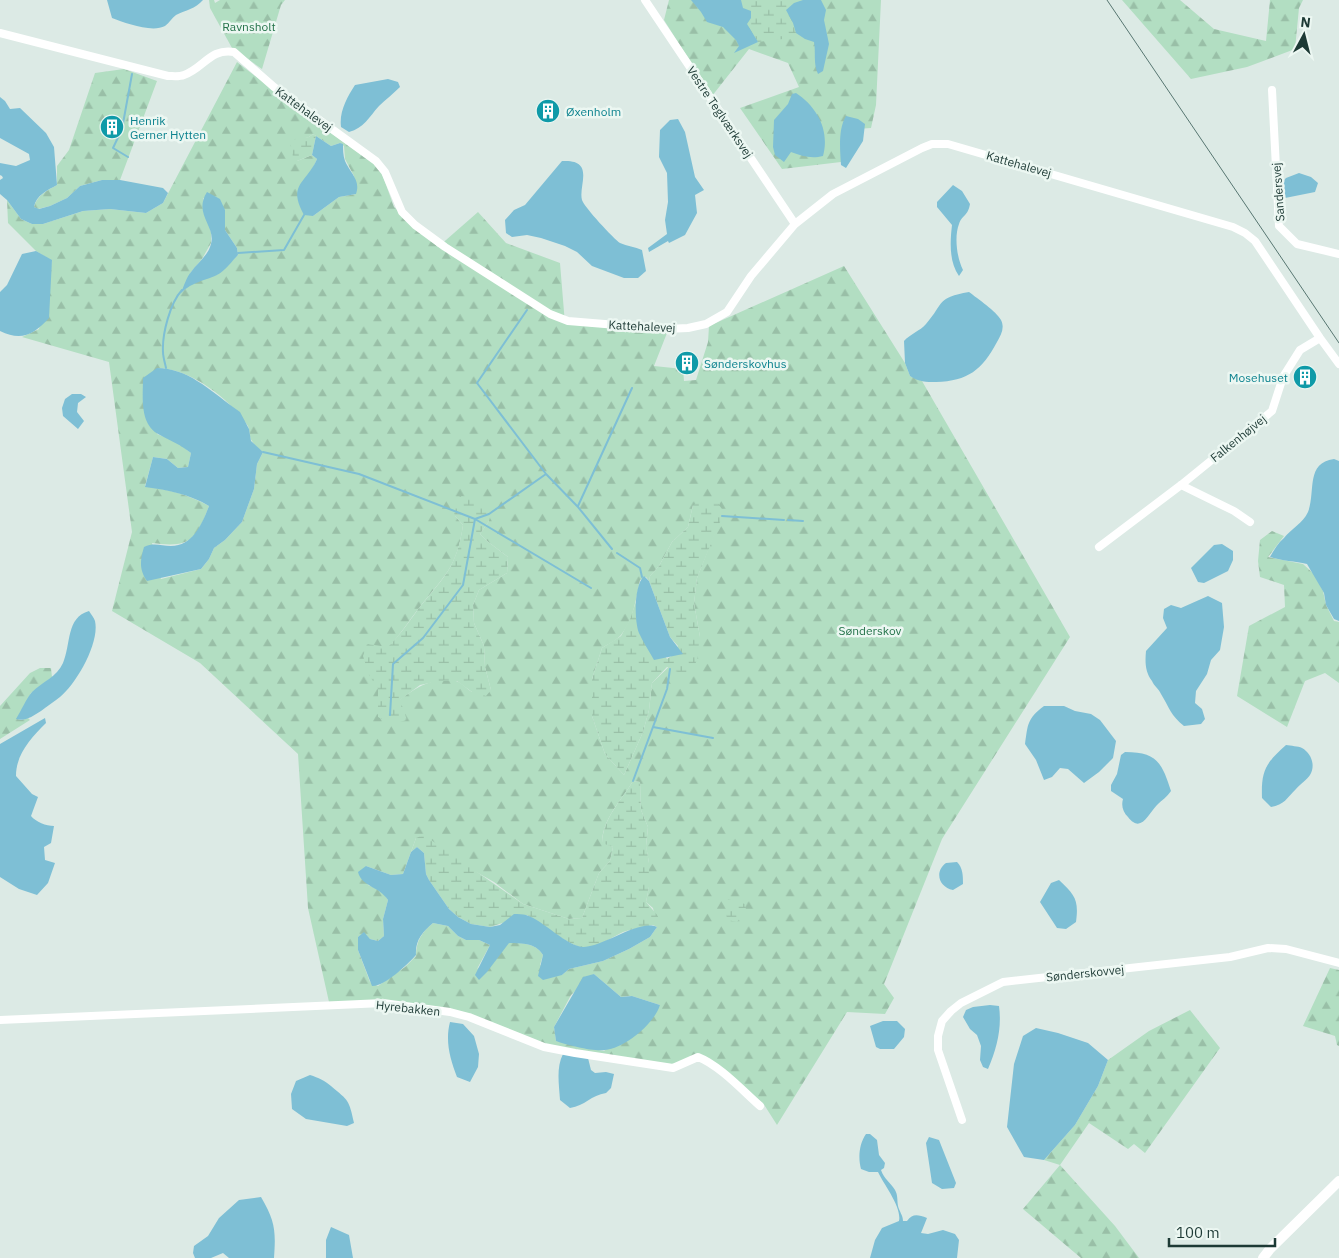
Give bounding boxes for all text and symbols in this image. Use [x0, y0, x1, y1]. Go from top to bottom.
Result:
north arrow [1279, 10, 1329, 60]
text: N [1299, 13, 1312, 32]
park label: Ravnsholt [222, 19, 276, 34]
street label: Vestre Teglværksvej [684, 63, 756, 161]
street label: Kattehalevej [272, 83, 336, 135]
building icon: Øxenholm [535, 98, 561, 124]
place label: Øxenholm [566, 104, 621, 119]
place label: Henrik Gerner Hytten [130, 113, 206, 142]
building icon: Henrik Gerner Hytten [99, 114, 125, 140]
street label: Kattehalevej [985, 148, 1053, 180]
street label: Sandersvej [1268, 162, 1288, 222]
street label: Kattehalevej [608, 317, 676, 335]
building icon: Sønderskovhus [674, 350, 700, 376]
place label: Sønderskovhus [704, 356, 787, 371]
building icon: Mosehuset [1292, 364, 1318, 390]
place label: Mosehuset [1229, 370, 1288, 385]
street label: Falkenhøjvej [1207, 411, 1269, 465]
park label: Sønderskov [838, 623, 902, 638]
street label: Sønderskovvej [1045, 961, 1125, 985]
street label: Hyrebakken [375, 997, 441, 1019]
scale bar [1169, 1216, 1275, 1248]
text: 100 m [1176, 1223, 1220, 1242]

